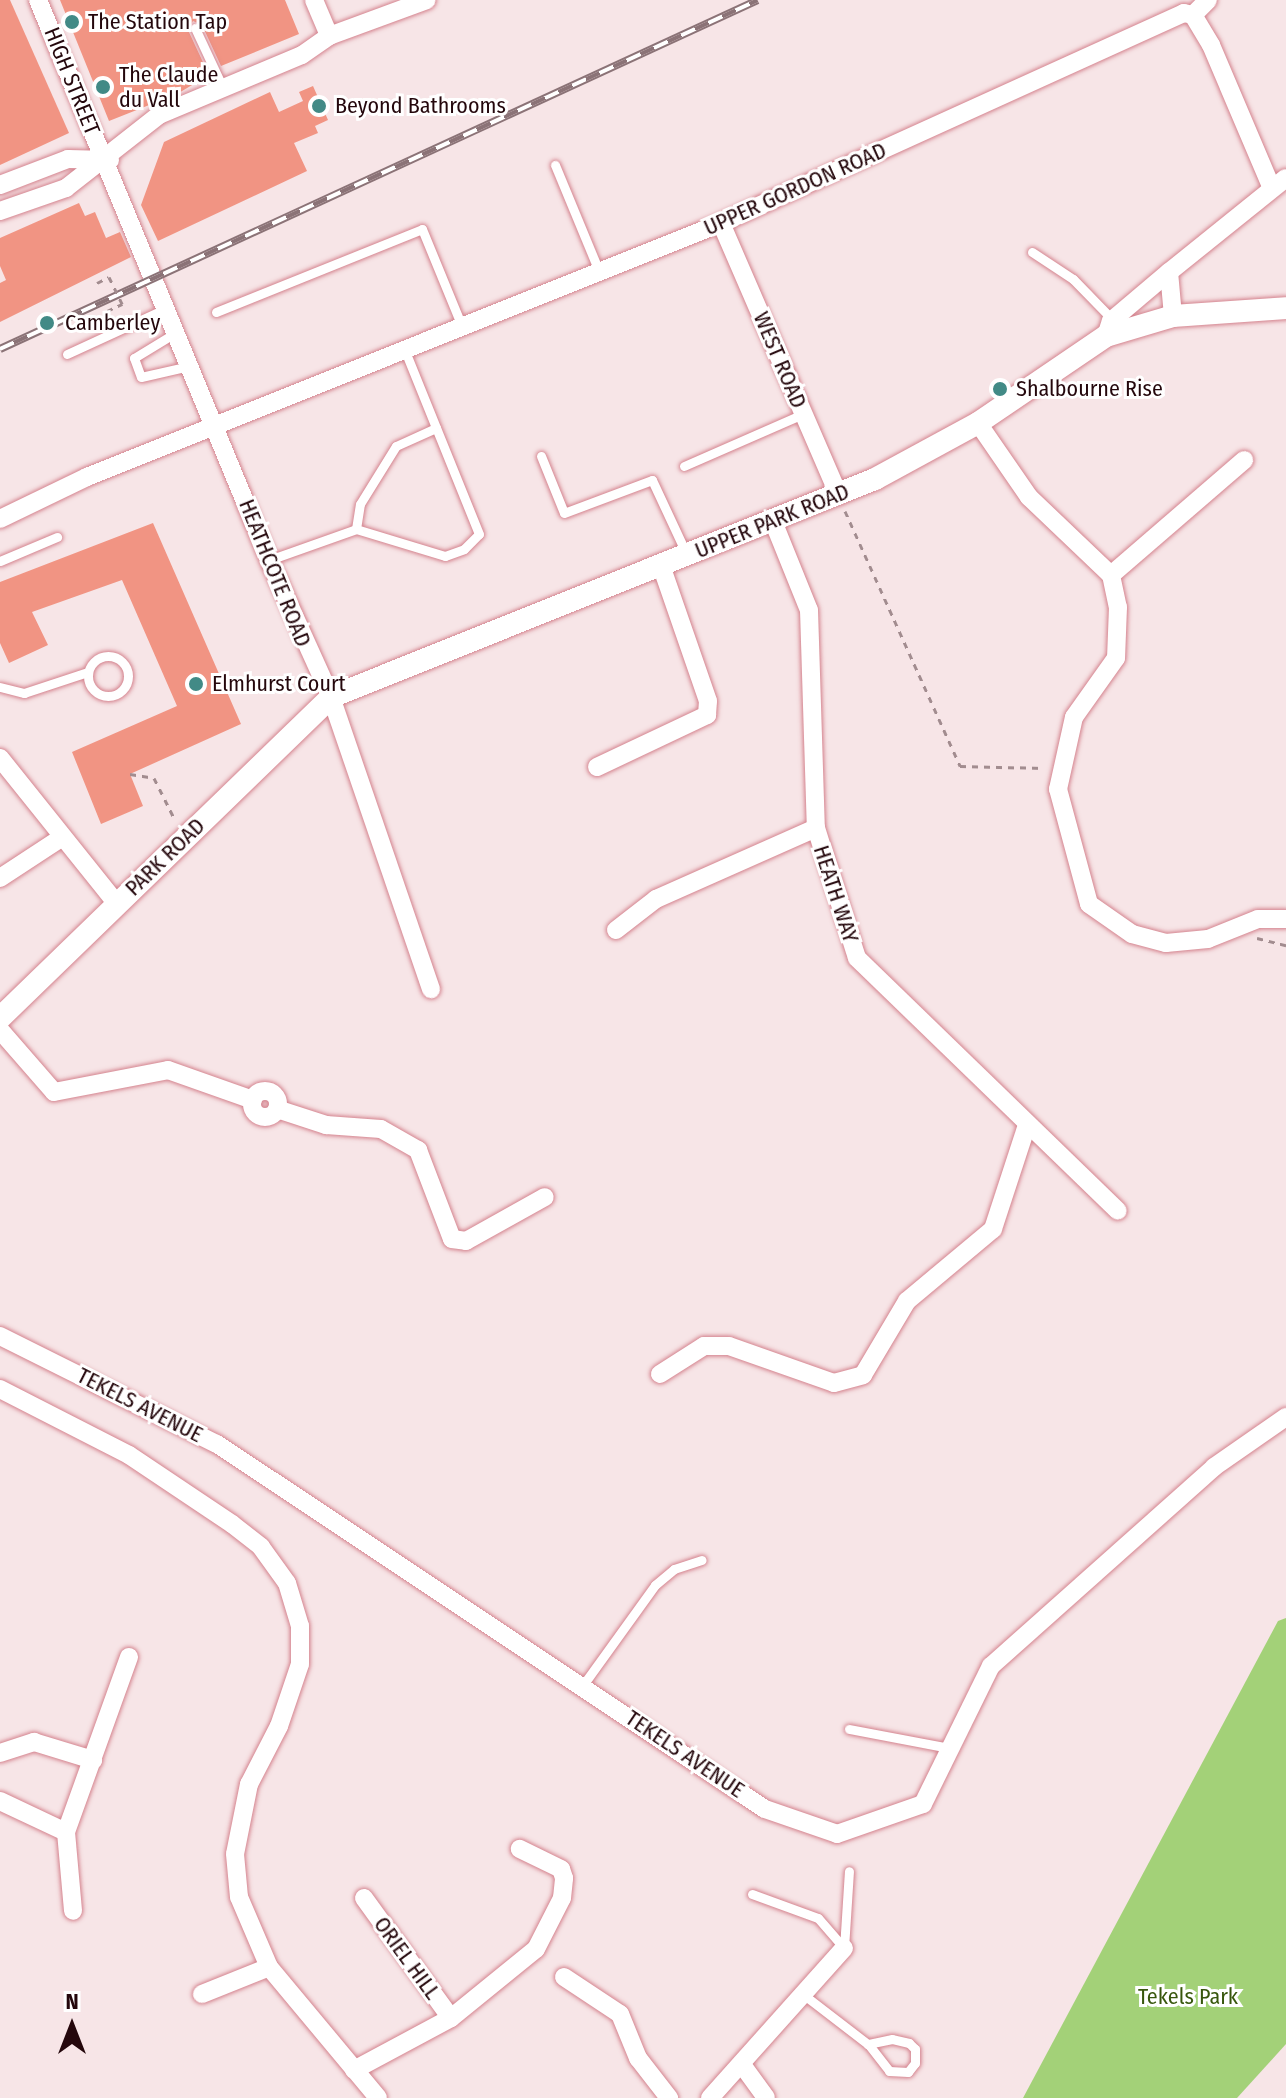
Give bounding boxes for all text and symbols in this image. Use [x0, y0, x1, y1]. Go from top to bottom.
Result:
place label: The Station Tap [88, 9, 227, 35]
marker: The Station Tap [63, 13, 81, 31]
street label: HIGH STREET [38, 23, 106, 139]
place label: The Claude du Vall [119, 61, 218, 112]
marker: The Claude du Vall [94, 78, 112, 96]
place label: Beyond Bathrooms [335, 93, 506, 119]
marker: Beyond Bathrooms [310, 97, 328, 115]
street label: UPPER GORDON ROAD [700, 137, 890, 241]
street label: WEST ROAD [748, 308, 812, 412]
place label: Camberley [65, 310, 160, 336]
marker: Camberley [36, 312, 58, 334]
place label: Shalbourne Rise [1016, 376, 1163, 402]
marker: Shalbourne Rise [991, 380, 1009, 398]
street label: UPPER PARK ROAD [691, 478, 853, 564]
street label: HEATHCOTE ROAD [233, 495, 317, 651]
place label: Elmhurst Court [212, 671, 346, 697]
marker: Elmhurst Court [187, 675, 205, 693]
street label: PARK ROAD [120, 813, 210, 901]
street label: HEATH WAY [808, 842, 864, 946]
street label: TEKELS AVENUE [73, 1362, 207, 1448]
street label: TEKELS AVENUE [621, 1705, 749, 1803]
street label: ORIEL HILL [368, 1912, 446, 2004]
park label: Tekels Park [1138, 1984, 1238, 2010]
north arrow [32, 1986, 112, 2066]
text: N [65, 1988, 79, 2015]

